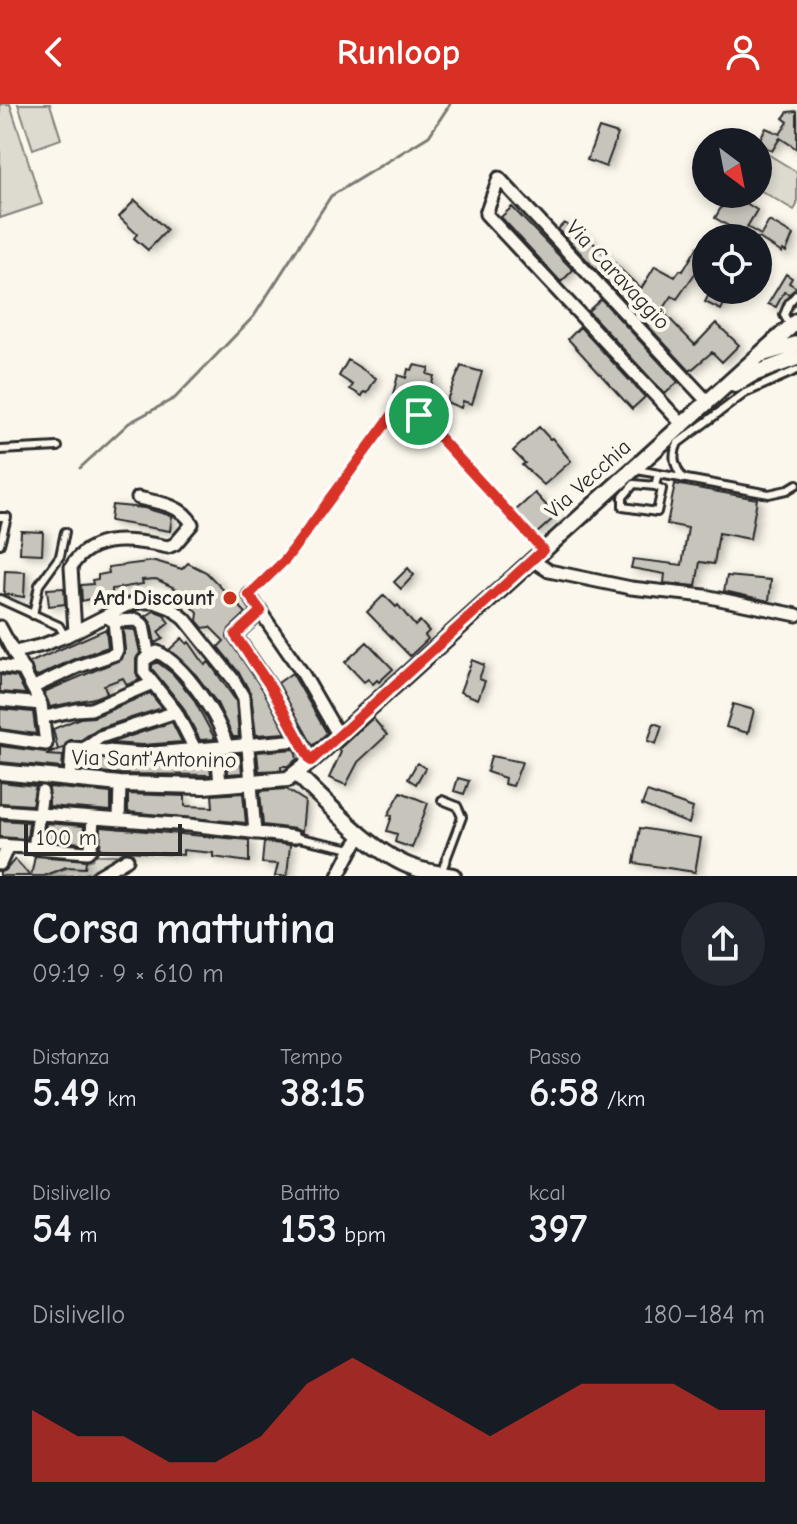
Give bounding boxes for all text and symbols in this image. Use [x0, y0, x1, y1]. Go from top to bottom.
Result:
icon: back [32, 30, 76, 74]
icon: person [721, 30, 765, 74]
text: Runloop [337, 32, 460, 73]
north arrow [692, 128, 772, 208]
map controls [692, 128, 772, 304]
street label: Via Caravaggio [561, 215, 675, 335]
button: locate [692, 224, 772, 304]
pin [385, 381, 453, 449]
icon: arrive [397, 393, 441, 437]
street label: Via Vecchia [540, 434, 636, 524]
place label: Ard Discount [94, 585, 215, 611]
marker: Ard Discount [221, 589, 239, 607]
street label: Via Sant'Antonino [71, 745, 237, 773]
scale bar [24, 820, 182, 856]
text: 100 m [36, 825, 97, 851]
button: share [681, 902, 765, 986]
text: Corsa mattutina [32, 903, 336, 954]
text: 09:19 · 9 × 610 m [32, 959, 224, 989]
text: Distanza [32, 1044, 110, 1070]
text: Tempo [280, 1044, 343, 1070]
text: Passo [529, 1044, 581, 1070]
text: 5.49 [32, 1070, 100, 1116]
text: 38:15 [280, 1070, 366, 1116]
text: 6:58 [529, 1070, 600, 1116]
text: km [100, 1086, 136, 1112]
text: /km [600, 1086, 645, 1112]
text: Dislivello [32, 1180, 111, 1206]
text: Battito [280, 1180, 340, 1206]
text: kcal [529, 1180, 566, 1206]
text: 54 [32, 1206, 72, 1252]
text: 153 [280, 1206, 337, 1252]
text: 397 [529, 1206, 587, 1252]
text: m [72, 1222, 98, 1248]
text: bpm [337, 1222, 386, 1248]
text: Dislivello [32, 1300, 125, 1330]
text: 180–184 m [643, 1300, 765, 1330]

